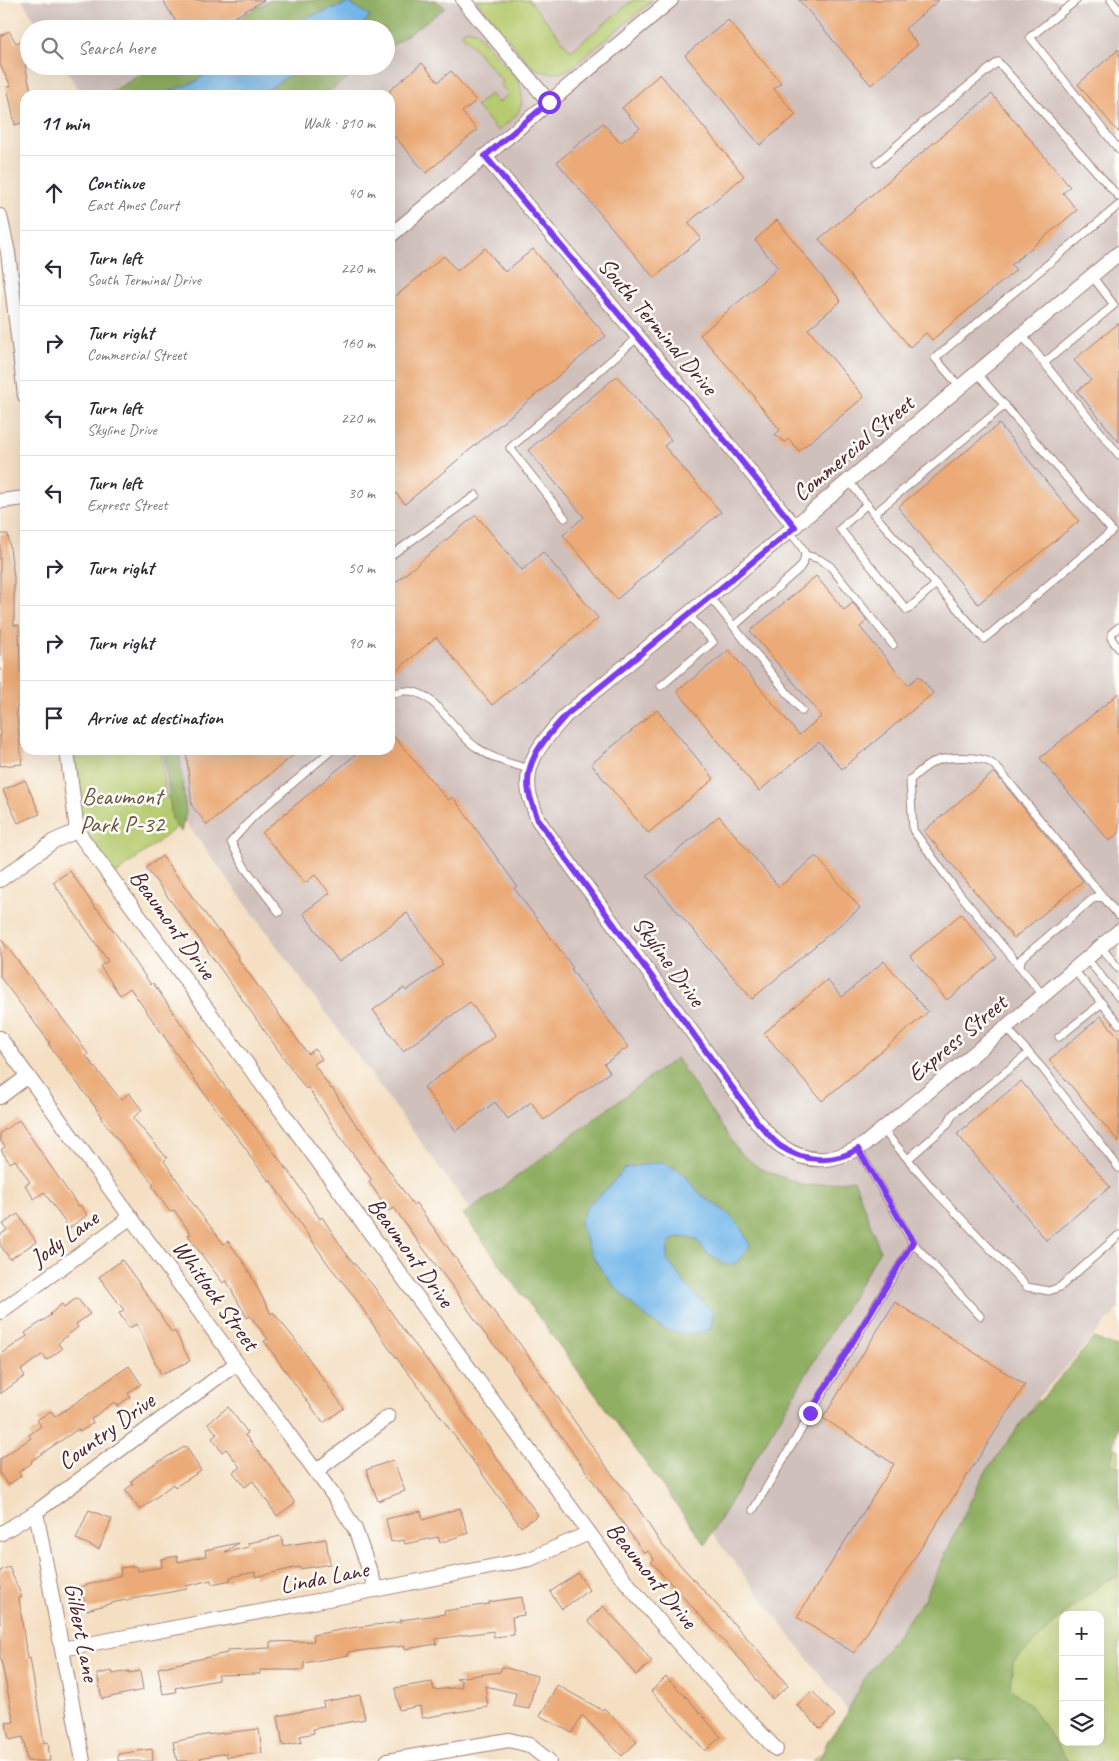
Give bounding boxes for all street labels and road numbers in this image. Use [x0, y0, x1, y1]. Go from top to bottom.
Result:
street label: South Terminal Drive [592, 251, 726, 403]
street label: Commercial Street [786, 387, 921, 508]
street label: Beaumont Drive [123, 863, 224, 987]
street label: Skyline Drive [626, 910, 713, 1014]
street label: Express Street [901, 986, 1014, 1088]
street label: Beaumont Drive [361, 1191, 462, 1315]
street label: Jody Lane [23, 1202, 106, 1273]
street label: Whitlock Street [166, 1234, 267, 1358]
street label: Country Drive [52, 1384, 162, 1476]
street label: Beaumont Drive [600, 1516, 706, 1636]
street label: Linda Lane [277, 1553, 373, 1600]
street label: Gilbert Lane [58, 1580, 107, 1686]

